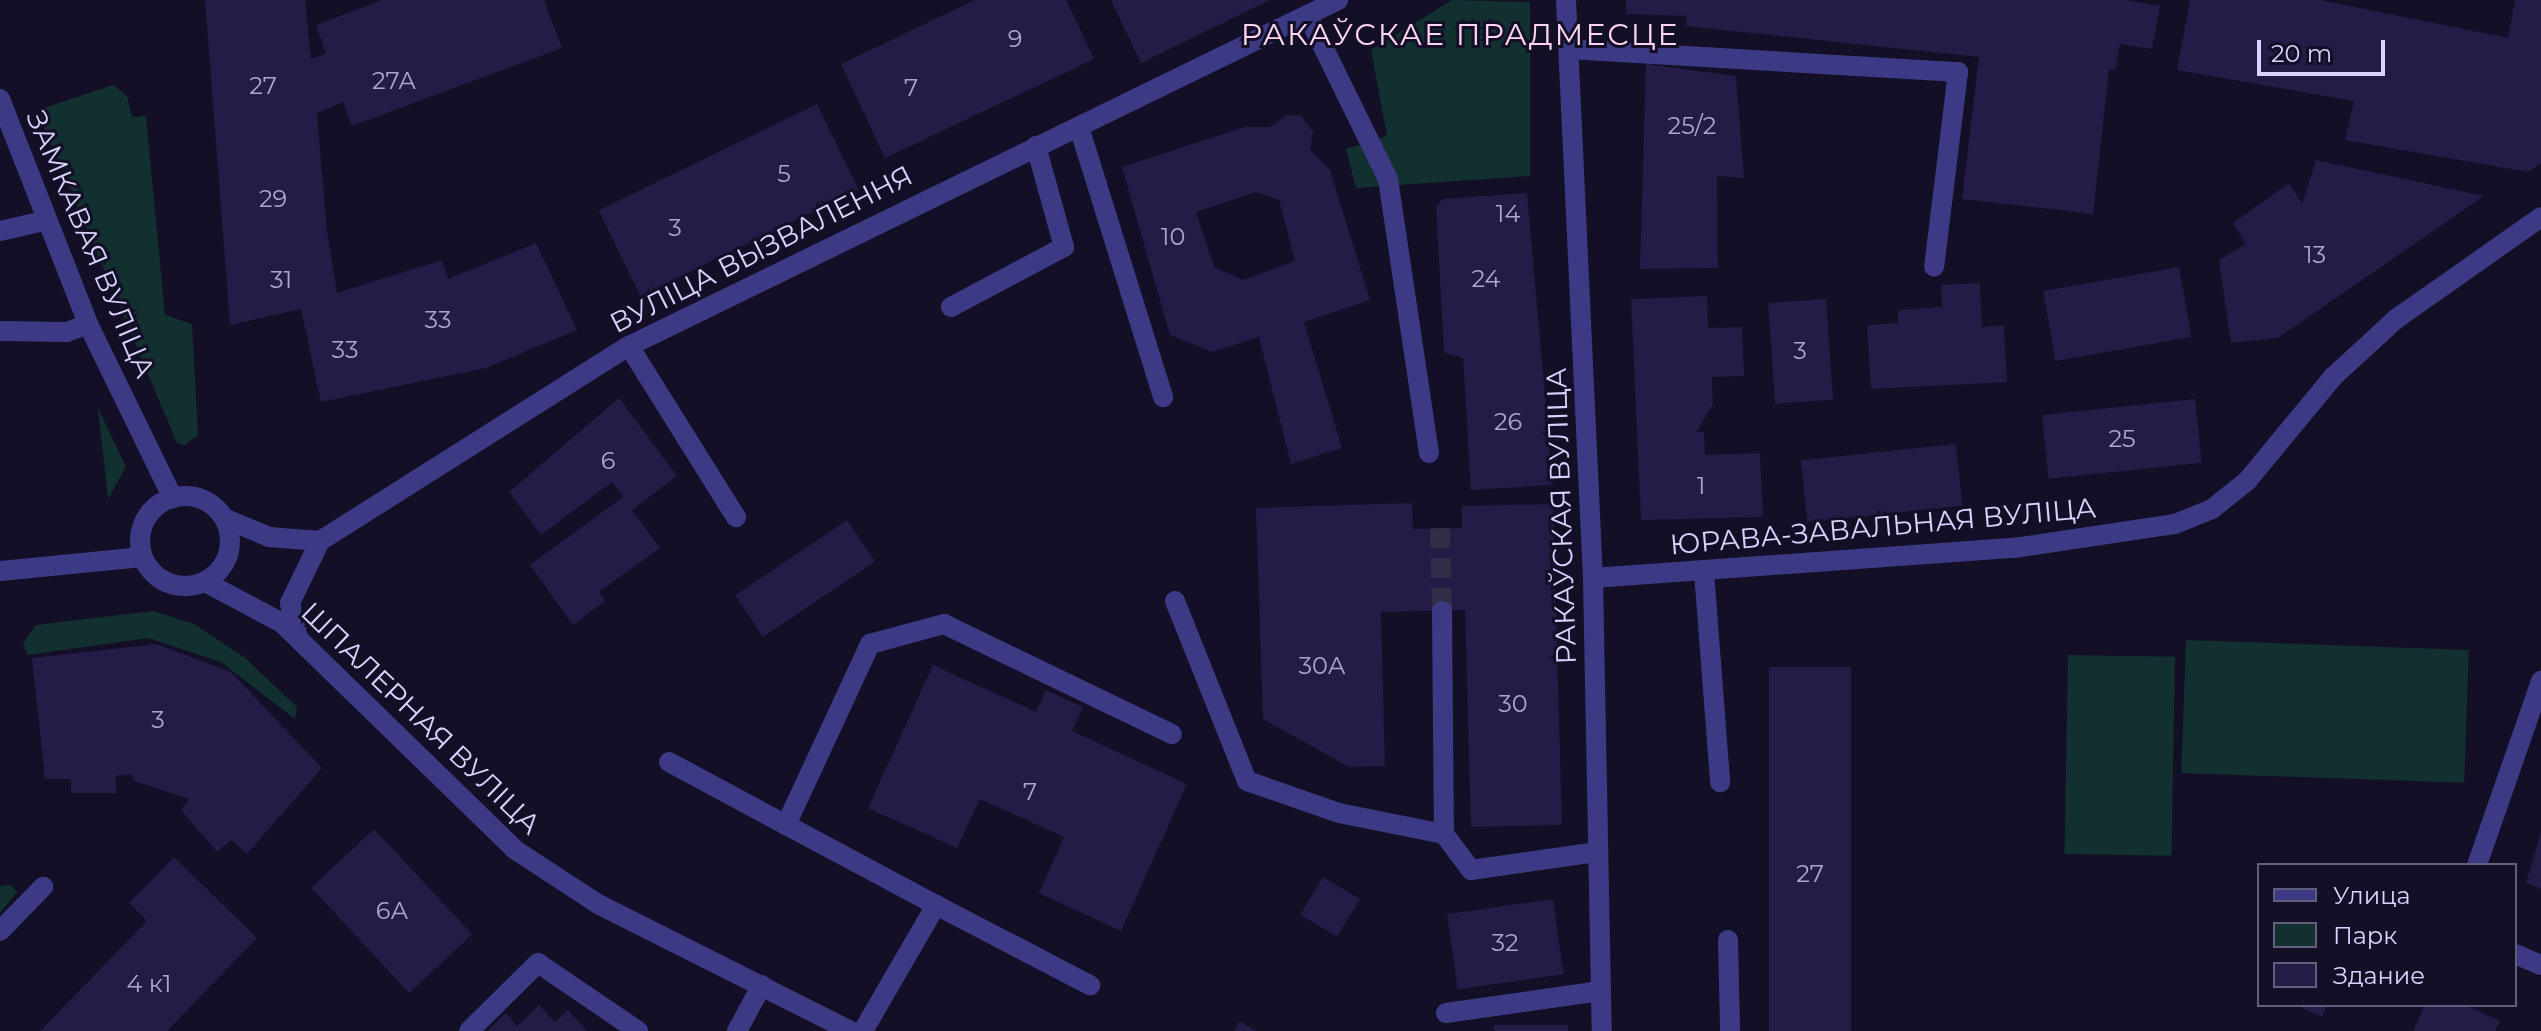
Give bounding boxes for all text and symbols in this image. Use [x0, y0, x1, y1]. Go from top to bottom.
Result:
district label: РАКАЎСКАЕ ПРАДМЕСЦЕ [1241, 17, 1679, 53]
scale bar [2261, 24, 2389, 74]
house number: 9 [1008, 25, 1022, 53]
text: 20 m [2271, 39, 2332, 68]
house number: 27А [372, 67, 416, 95]
house number: 27 [249, 72, 277, 100]
house number: 7 [904, 74, 918, 102]
street label: ЗАМКАВАЯ ВУЛІЦА [19, 105, 163, 383]
house number: 25/2 [1668, 112, 1716, 140]
street label: ВУЛІЦА ВЫЗВАЛЕННЯ [604, 158, 918, 340]
house number: 5 [777, 160, 791, 188]
house number: 29 [259, 185, 287, 213]
house number: 14 [1496, 200, 1520, 228]
house number: 3 [668, 214, 682, 242]
house number: 10 [1161, 223, 1185, 251]
house number: 13 [2304, 241, 2326, 269]
house number: 24 [1472, 265, 1500, 293]
house number: 31 [270, 266, 292, 294]
house number: 33 [425, 306, 451, 334]
house number: 33 [332, 336, 358, 364]
house number: 3 [1793, 337, 1807, 365]
street label: РАКАЎСКАЯ ВУЛІЦА [1539, 367, 1583, 665]
house number: 26 [1494, 408, 1522, 436]
house number: 25 [2108, 425, 2136, 453]
house number: 6 [601, 447, 615, 475]
house number: 1 [1697, 472, 1705, 500]
street label: ЮРАВА-ЗАВАЛЬНАЯ ВУЛІЦА [1669, 491, 2097, 561]
street label: ШПАЛЕРНАЯ ВУЛІЦА [295, 595, 547, 841]
house number: 30А [1298, 652, 1346, 680]
house number: 30 [1498, 690, 1528, 718]
house number: 3 [151, 706, 165, 734]
house number: 7 [1023, 778, 1037, 806]
house number: 27 [1796, 860, 1824, 888]
legend [2257, 863, 2517, 1007]
text: Улица [2333, 881, 2411, 910]
house number: 6А [376, 897, 408, 925]
text: Парк [2333, 921, 2397, 950]
house number: 32 [1491, 929, 1519, 957]
text: Здание [2333, 961, 2425, 990]
house number: 4 к1 [127, 970, 171, 998]

